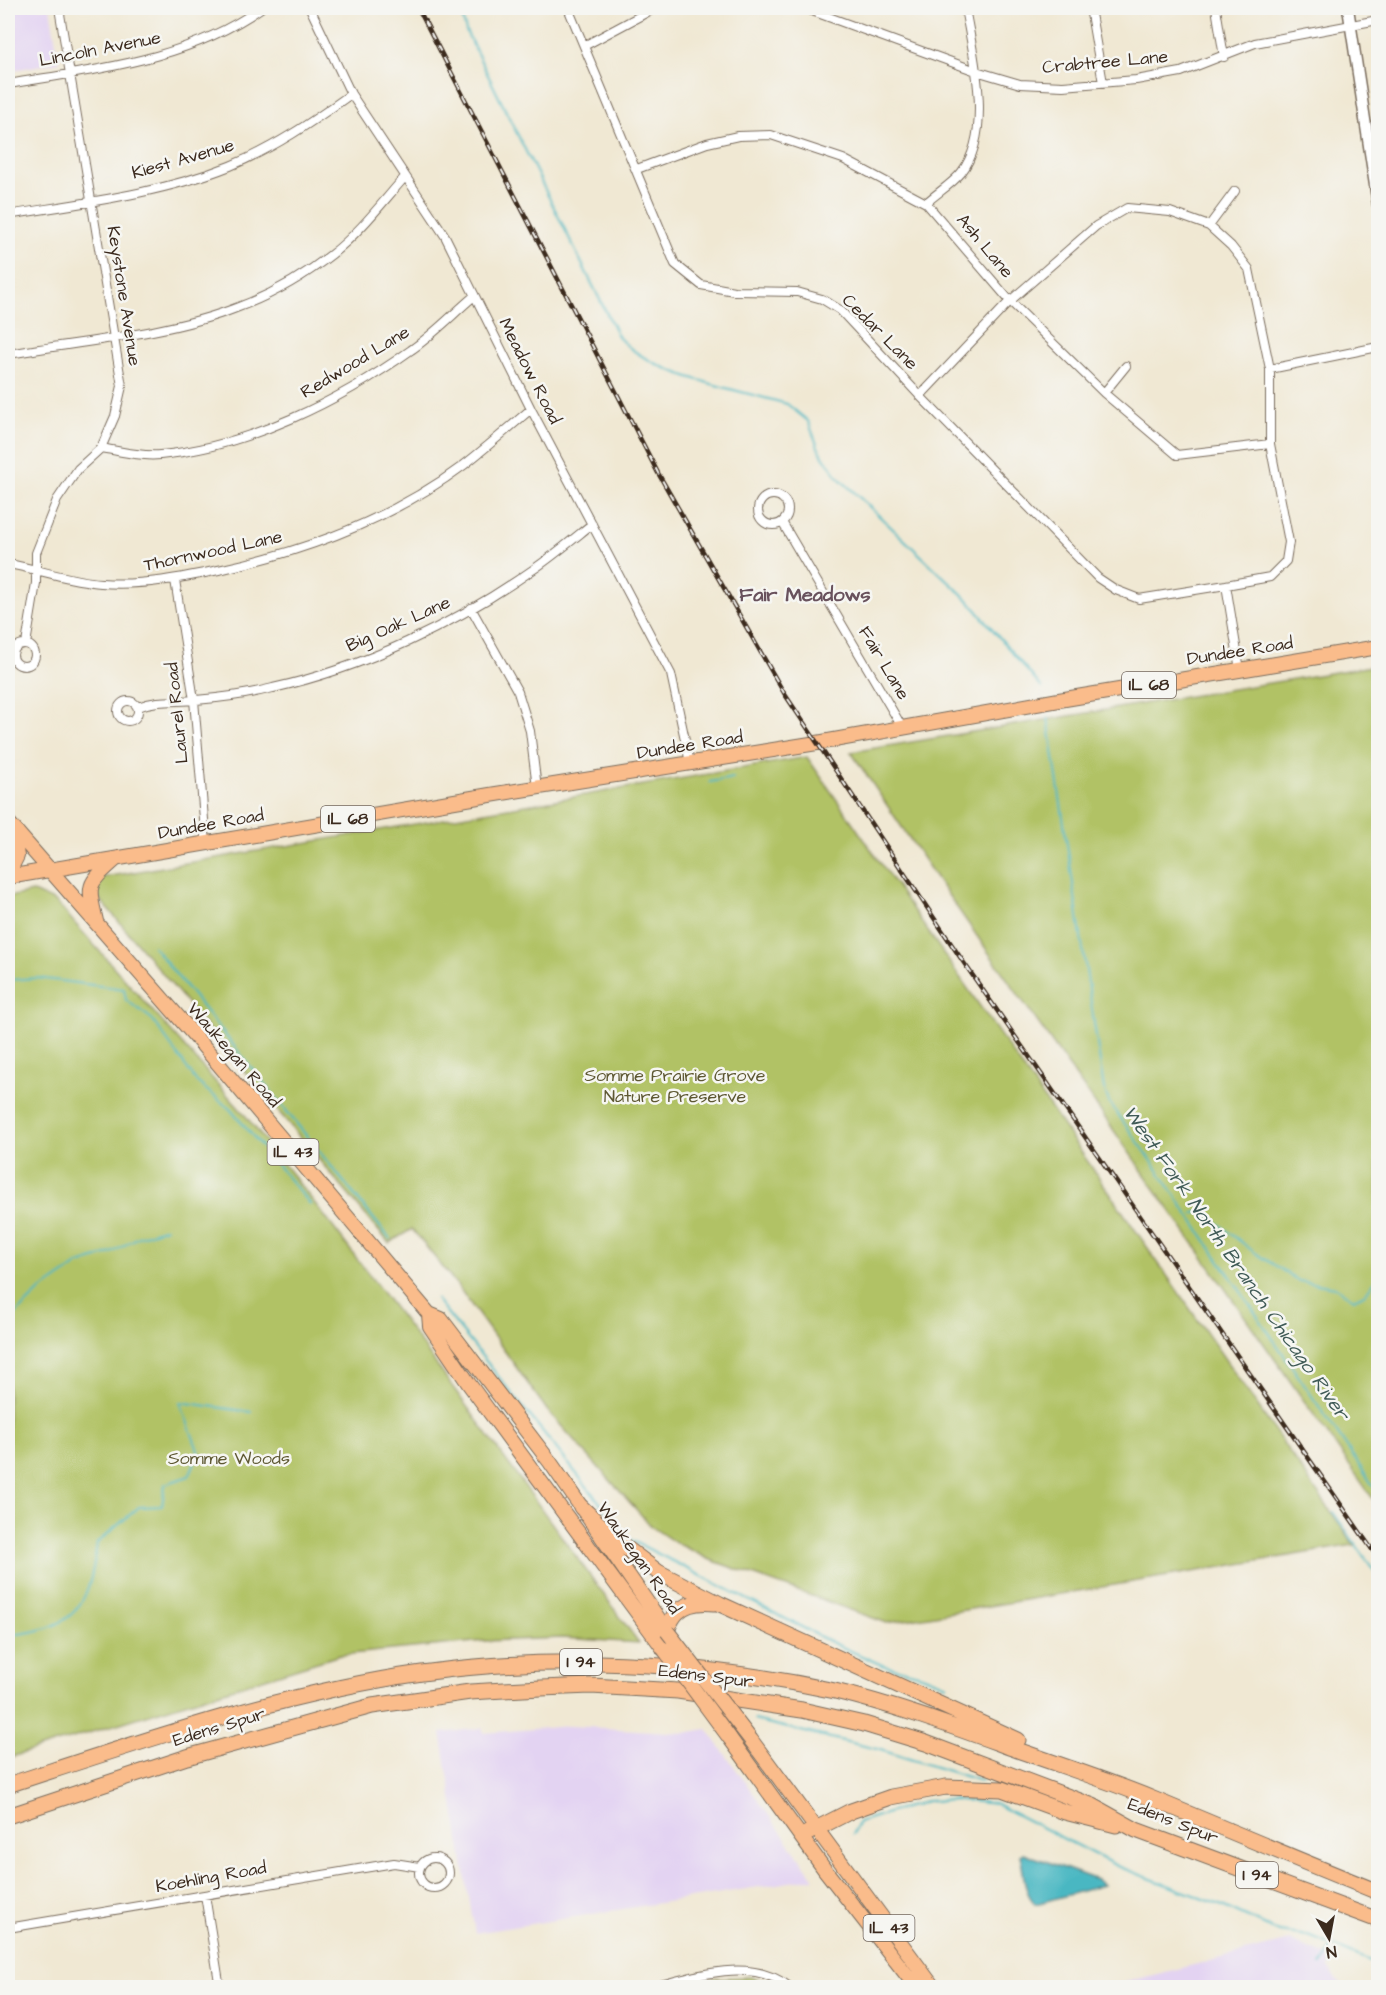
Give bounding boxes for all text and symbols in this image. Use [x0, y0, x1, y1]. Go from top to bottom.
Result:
street label: Lincoln Avenue [37, 25, 163, 73]
street label: Crabtree Lane [1041, 44, 1169, 80]
street label: Kiest Avenue [129, 132, 237, 186]
street label: Ash Lane [951, 208, 1020, 284]
street label: Keystone Avenue [100, 224, 147, 368]
street label: Cedar Lane [836, 288, 924, 376]
street label: Meadow Road [492, 314, 568, 428]
street label: Redwood Lane [296, 319, 415, 404]
street label: Thornwood Lane [142, 524, 285, 578]
district label: Fair Meadows [739, 581, 871, 609]
street label: Big Oak Lane [342, 590, 455, 659]
street label: Fair Lane [852, 621, 916, 705]
street label: Dundee Road [1185, 630, 1295, 672]
street label: Laurel Road [159, 661, 195, 765]
road number: IL 68 [1122, 672, 1176, 698]
street label: Dundee Road [635, 724, 745, 766]
street label: Dundee Road [156, 802, 266, 846]
road number: IL 68 [321, 806, 375, 832]
street label: Waukegan Road [181, 997, 287, 1114]
park label: Somme Prairie Grove Nature Preserve [584, 1063, 766, 1109]
water label: West Fork North Branch Chicago River [1115, 1100, 1357, 1428]
road number: IL 43 [268, 1139, 318, 1165]
park label: Somme Woods [168, 1446, 290, 1471]
street label: Waukegan Road [590, 1497, 687, 1620]
road number: I 94 [560, 1649, 602, 1675]
street label: Edens Spur [657, 1658, 755, 1694]
street label: Edens Spur [170, 1701, 268, 1753]
street label: Edens Spur [1124, 1792, 1222, 1851]
street label: Koehling Road [154, 1855, 269, 1900]
road number: I 94 [1236, 1862, 1278, 1888]
north arrow [1299, 1908, 1359, 1968]
road number: IL 43 [864, 1915, 914, 1941]
text: N [1325, 1940, 1338, 1963]

